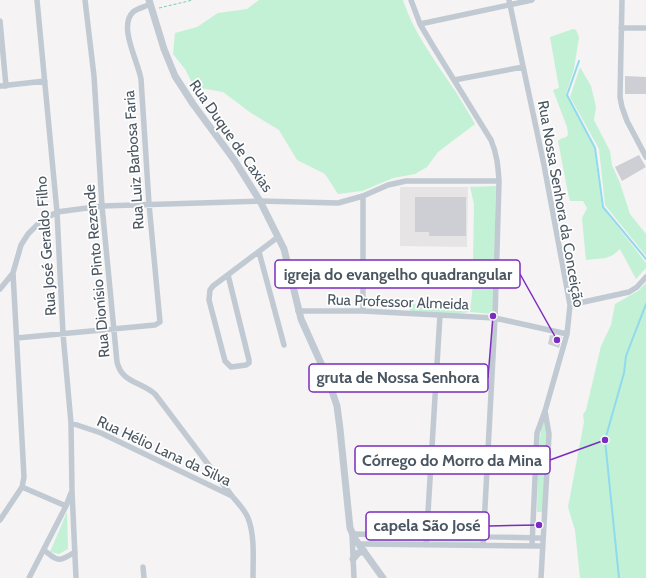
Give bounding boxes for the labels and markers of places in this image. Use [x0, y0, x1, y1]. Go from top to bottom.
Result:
callout: igreja do evangelho quadrangular [275, 260, 520, 288]
callout: gruta de Nossa Senhora [309, 364, 488, 392]
callout: Córrego do Morro da Mina [355, 446, 550, 474]
callout: capela São José [366, 512, 489, 540]

